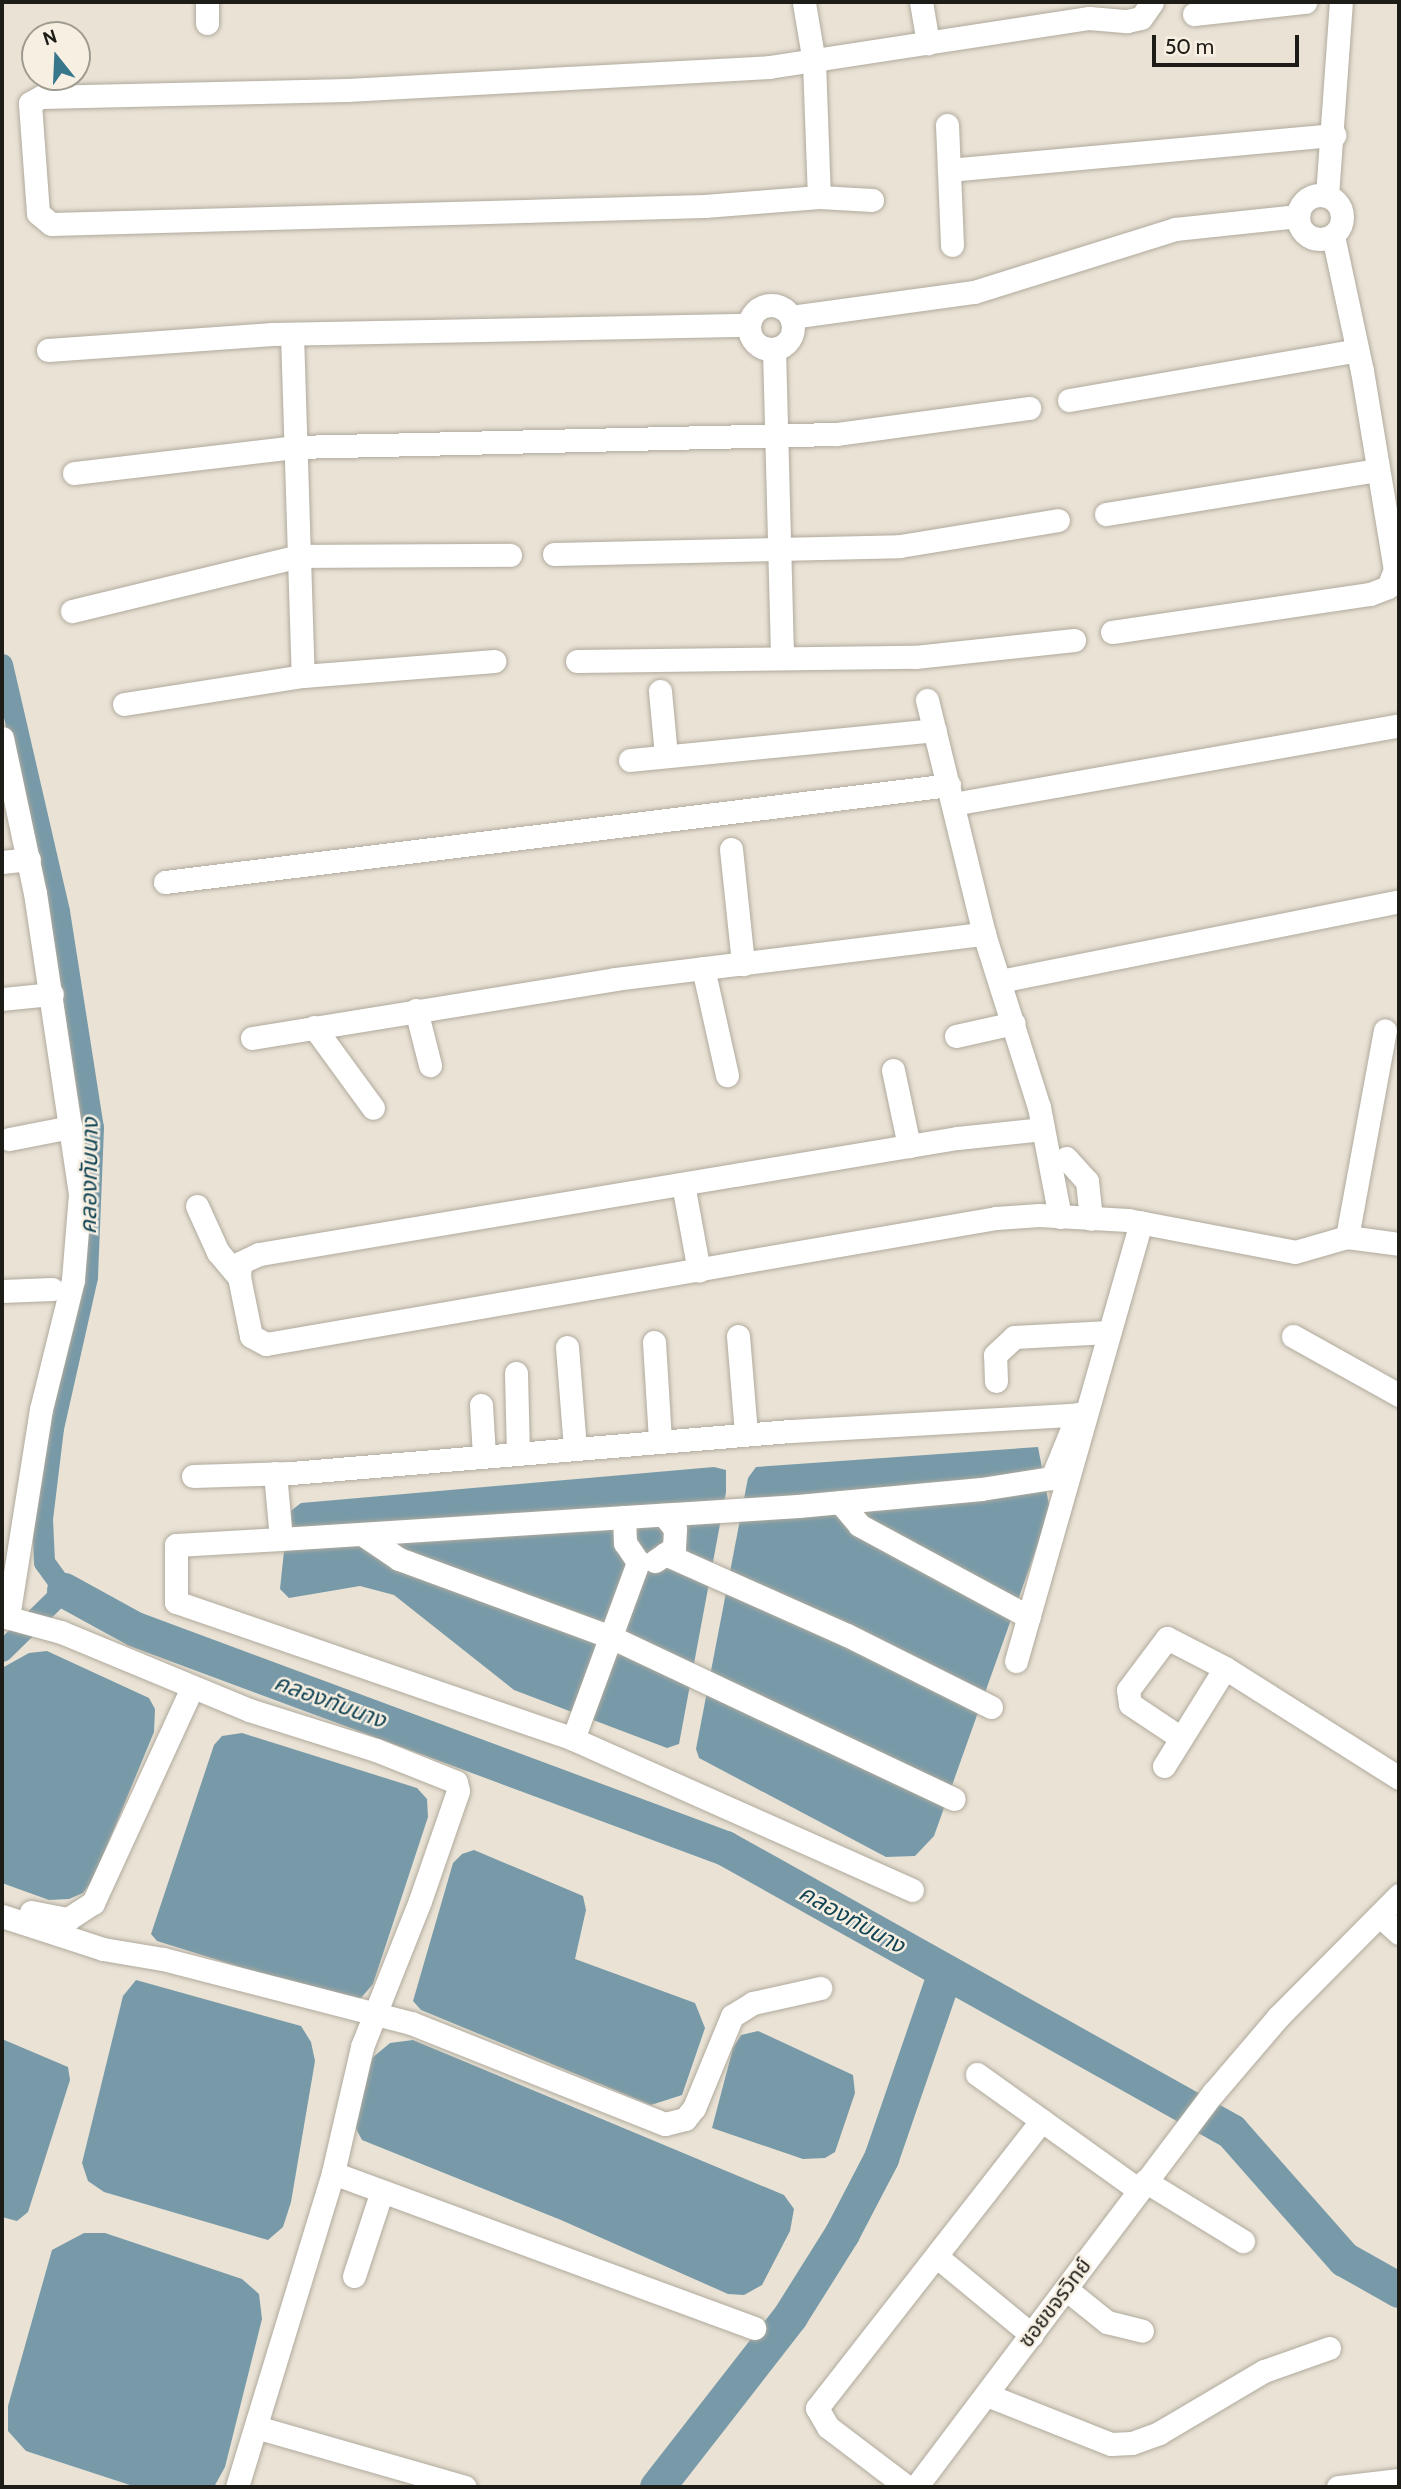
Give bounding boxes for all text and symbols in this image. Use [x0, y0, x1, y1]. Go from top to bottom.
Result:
north arrow [21, 21, 91, 91]
scale bar [1156, 21, 1303, 65]
text: N [40, 24, 60, 50]
text: 50 m [1165, 34, 1214, 59]
water label: คลองทับนาง [74, 1118, 104, 1234]
water label: คลองทับนาง [271, 1668, 389, 1734]
water label: คลองทับนาง [794, 1879, 910, 1959]
street label: ซอยขจรวิทย์ [1013, 2254, 1097, 2352]

